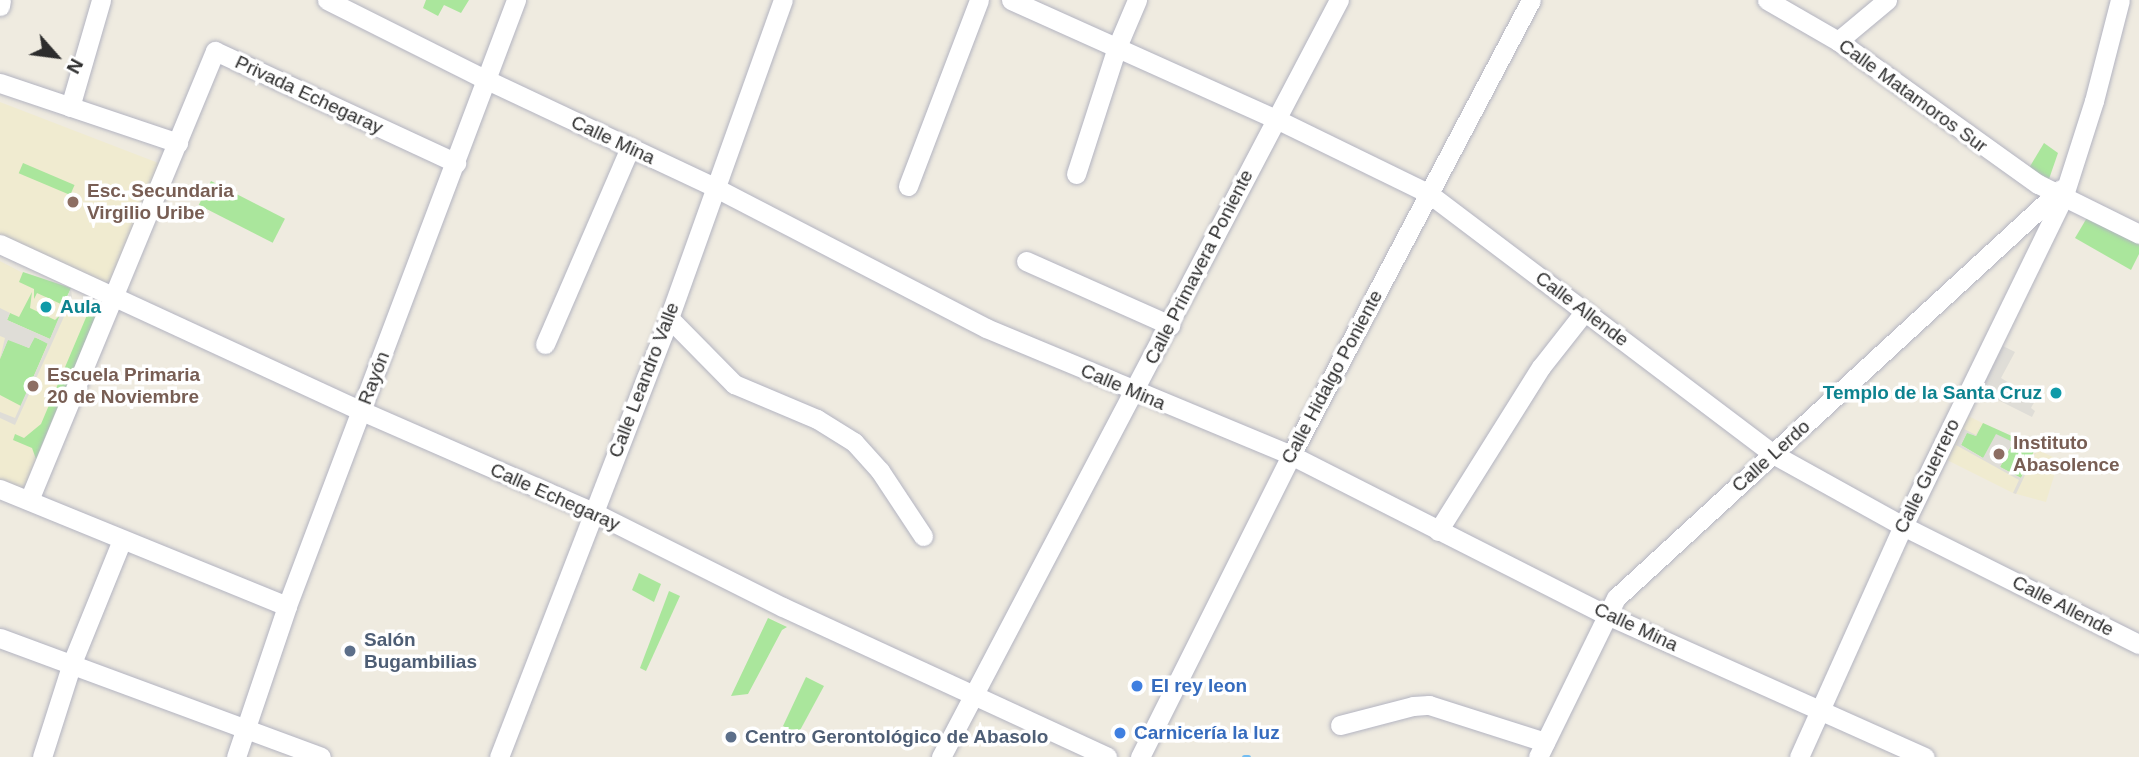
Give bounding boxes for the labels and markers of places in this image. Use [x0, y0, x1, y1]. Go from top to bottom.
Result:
place label: Esc. Secundaria Virgilio Uribe [87, 180, 234, 224]
marker: Esc. Secundaria Virgilio Uribe [65, 194, 81, 210]
place label: Aula [60, 296, 101, 318]
marker: Aula [38, 299, 54, 315]
place label: Escuela Primaria 20 de Noviembre [47, 364, 200, 408]
marker: Escuela Primaria 20 de Noviembre [25, 378, 41, 394]
place label: Templo de la Santa Cruz [1823, 382, 2042, 404]
marker: Templo de la Santa Cruz [2048, 385, 2064, 401]
place label: Instituto Abasolence [2013, 432, 2120, 476]
marker: Instituto Abasolence [1991, 446, 2007, 462]
place label: Salón Bugambilias [364, 629, 477, 673]
marker: Salón Bugambilias [342, 643, 358, 659]
place label: El rey leon [1151, 675, 1247, 697]
marker: El rey leon [1129, 678, 1145, 694]
place label: Carnicería la luz [1134, 722, 1280, 744]
marker: Carnicería la luz [1112, 725, 1128, 741]
place label: Centro Gerontológico de Abasolo [745, 726, 1049, 748]
marker: Centro Gerontológico de Abasolo [723, 729, 739, 745]

